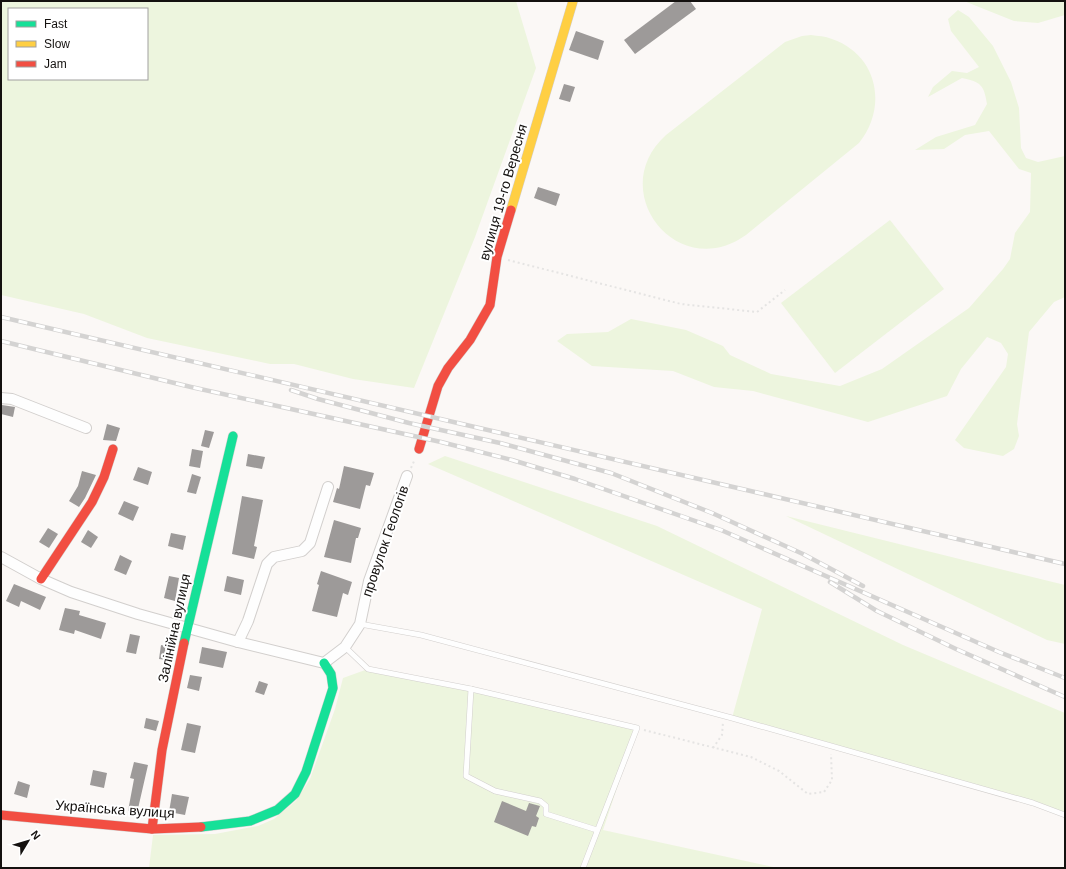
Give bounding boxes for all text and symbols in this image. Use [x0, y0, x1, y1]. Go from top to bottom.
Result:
legend [8, 8, 148, 80]
text: Fast [44, 17, 68, 31]
text: Slow [44, 37, 70, 51]
text: Jam [44, 57, 67, 71]
street label: вулиця 19-го Вересня [476, 122, 530, 262]
street label: провулок Геологів [358, 483, 412, 599]
street label: Залінійна вулиця [155, 572, 193, 684]
street label: Українська вулиця [55, 797, 175, 821]
north arrow [8, 821, 48, 861]
text: N [29, 828, 43, 842]

